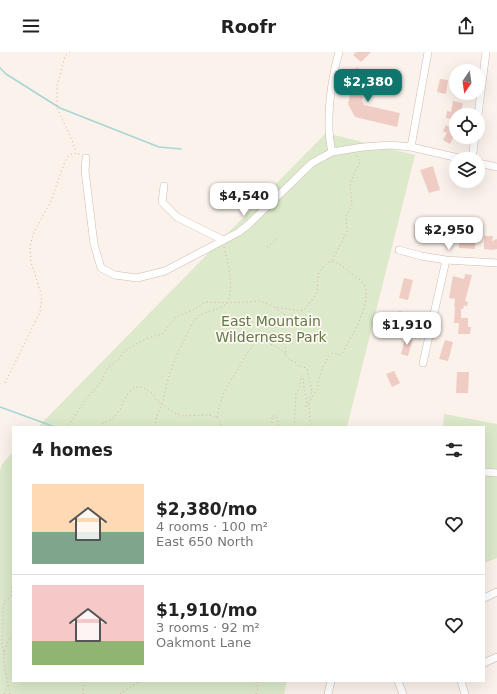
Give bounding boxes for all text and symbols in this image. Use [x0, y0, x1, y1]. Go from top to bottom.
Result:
icon: menu [20, 15, 42, 37]
icon: share [455, 15, 477, 37]
text: Roofr [221, 16, 276, 37]
north arrow [449, 64, 485, 100]
map controls [449, 64, 485, 188]
pin: $2,380 [335, 69, 401, 103]
text: $2,380 [343, 74, 393, 89]
button: locate [449, 108, 485, 144]
button: layers [449, 152, 485, 188]
pin: $4,540 [211, 183, 277, 217]
text: $4,540 [219, 188, 269, 203]
pin: $2,950 [416, 217, 482, 251]
text: $2,950 [424, 222, 474, 237]
pin: $1,910 [374, 312, 440, 346]
park label: East Mountain Wilderness Park [215, 313, 327, 345]
text: $1,910 [382, 317, 432, 332]
icon: filters [443, 439, 465, 461]
text: 4 homes [32, 440, 113, 460]
text: $2,380/mo [156, 499, 257, 519]
icon: home [64, 500, 112, 548]
icon: heart [443, 513, 465, 535]
text: 4 rooms · 100 m² [156, 519, 268, 534]
text: East 650 North [156, 534, 254, 549]
text: $1,910/mo [156, 600, 257, 620]
icon: home [64, 601, 112, 649]
icon: heart [443, 614, 465, 636]
text: 3 rooms · 92 m² [156, 620, 260, 635]
text: Oakmont Lane [156, 635, 251, 650]

